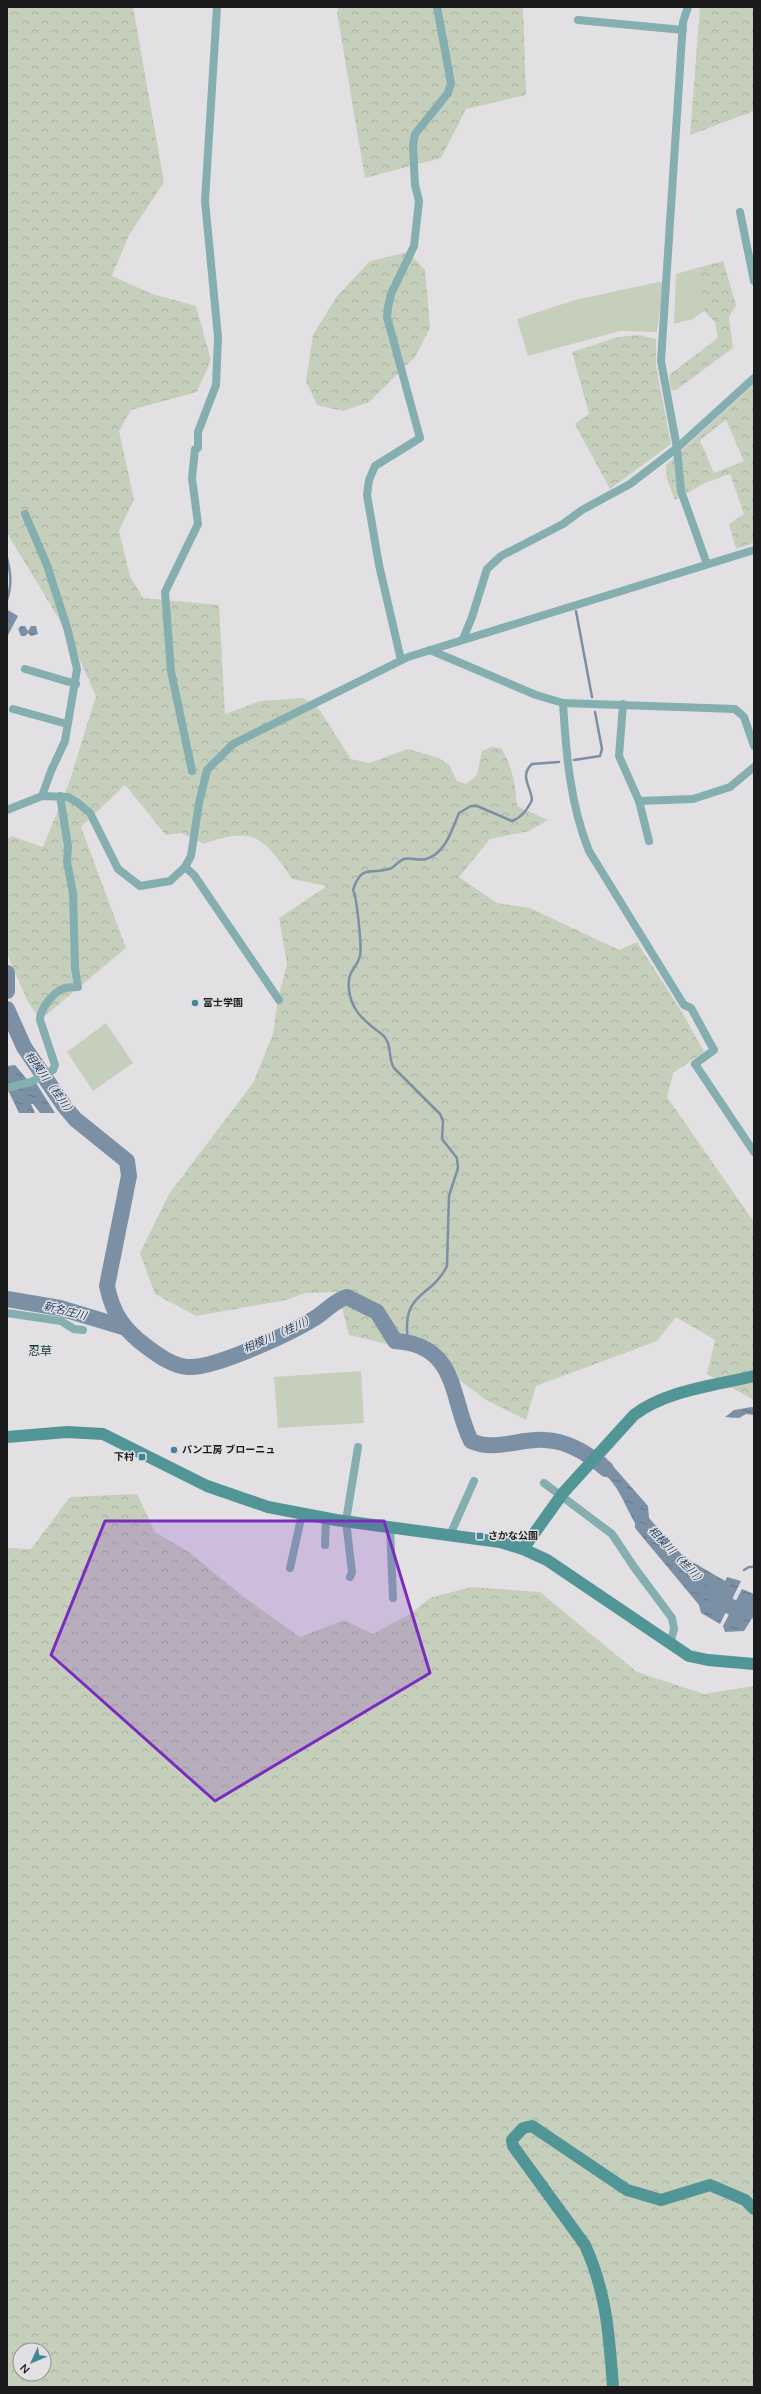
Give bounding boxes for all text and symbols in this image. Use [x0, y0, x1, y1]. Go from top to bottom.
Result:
place label: 富士学園 [203, 996, 243, 1010]
marker: 富士学園 [190, 998, 200, 1008]
water label: 相模川（桂川） [21, 1048, 79, 1120]
water label: 新名庄川 [42, 1298, 89, 1324]
water label: 相模川（桂川） [241, 1311, 317, 1357]
district label: 忍草 [28, 1343, 52, 1359]
place label: パン工房 ブローニュ [182, 1443, 275, 1457]
marker: パン工房 ブローニュ [169, 1445, 179, 1455]
place label: 下村 [114, 1450, 134, 1464]
marker: 下村 [137, 1452, 147, 1462]
water label: 相模川（桂川） [645, 1523, 709, 1589]
place label: さかな公園 [488, 1529, 538, 1543]
marker: さかな公園 [475, 1531, 485, 1541]
north arrow [12, 2342, 52, 2382]
text: N [17, 2360, 33, 2377]

